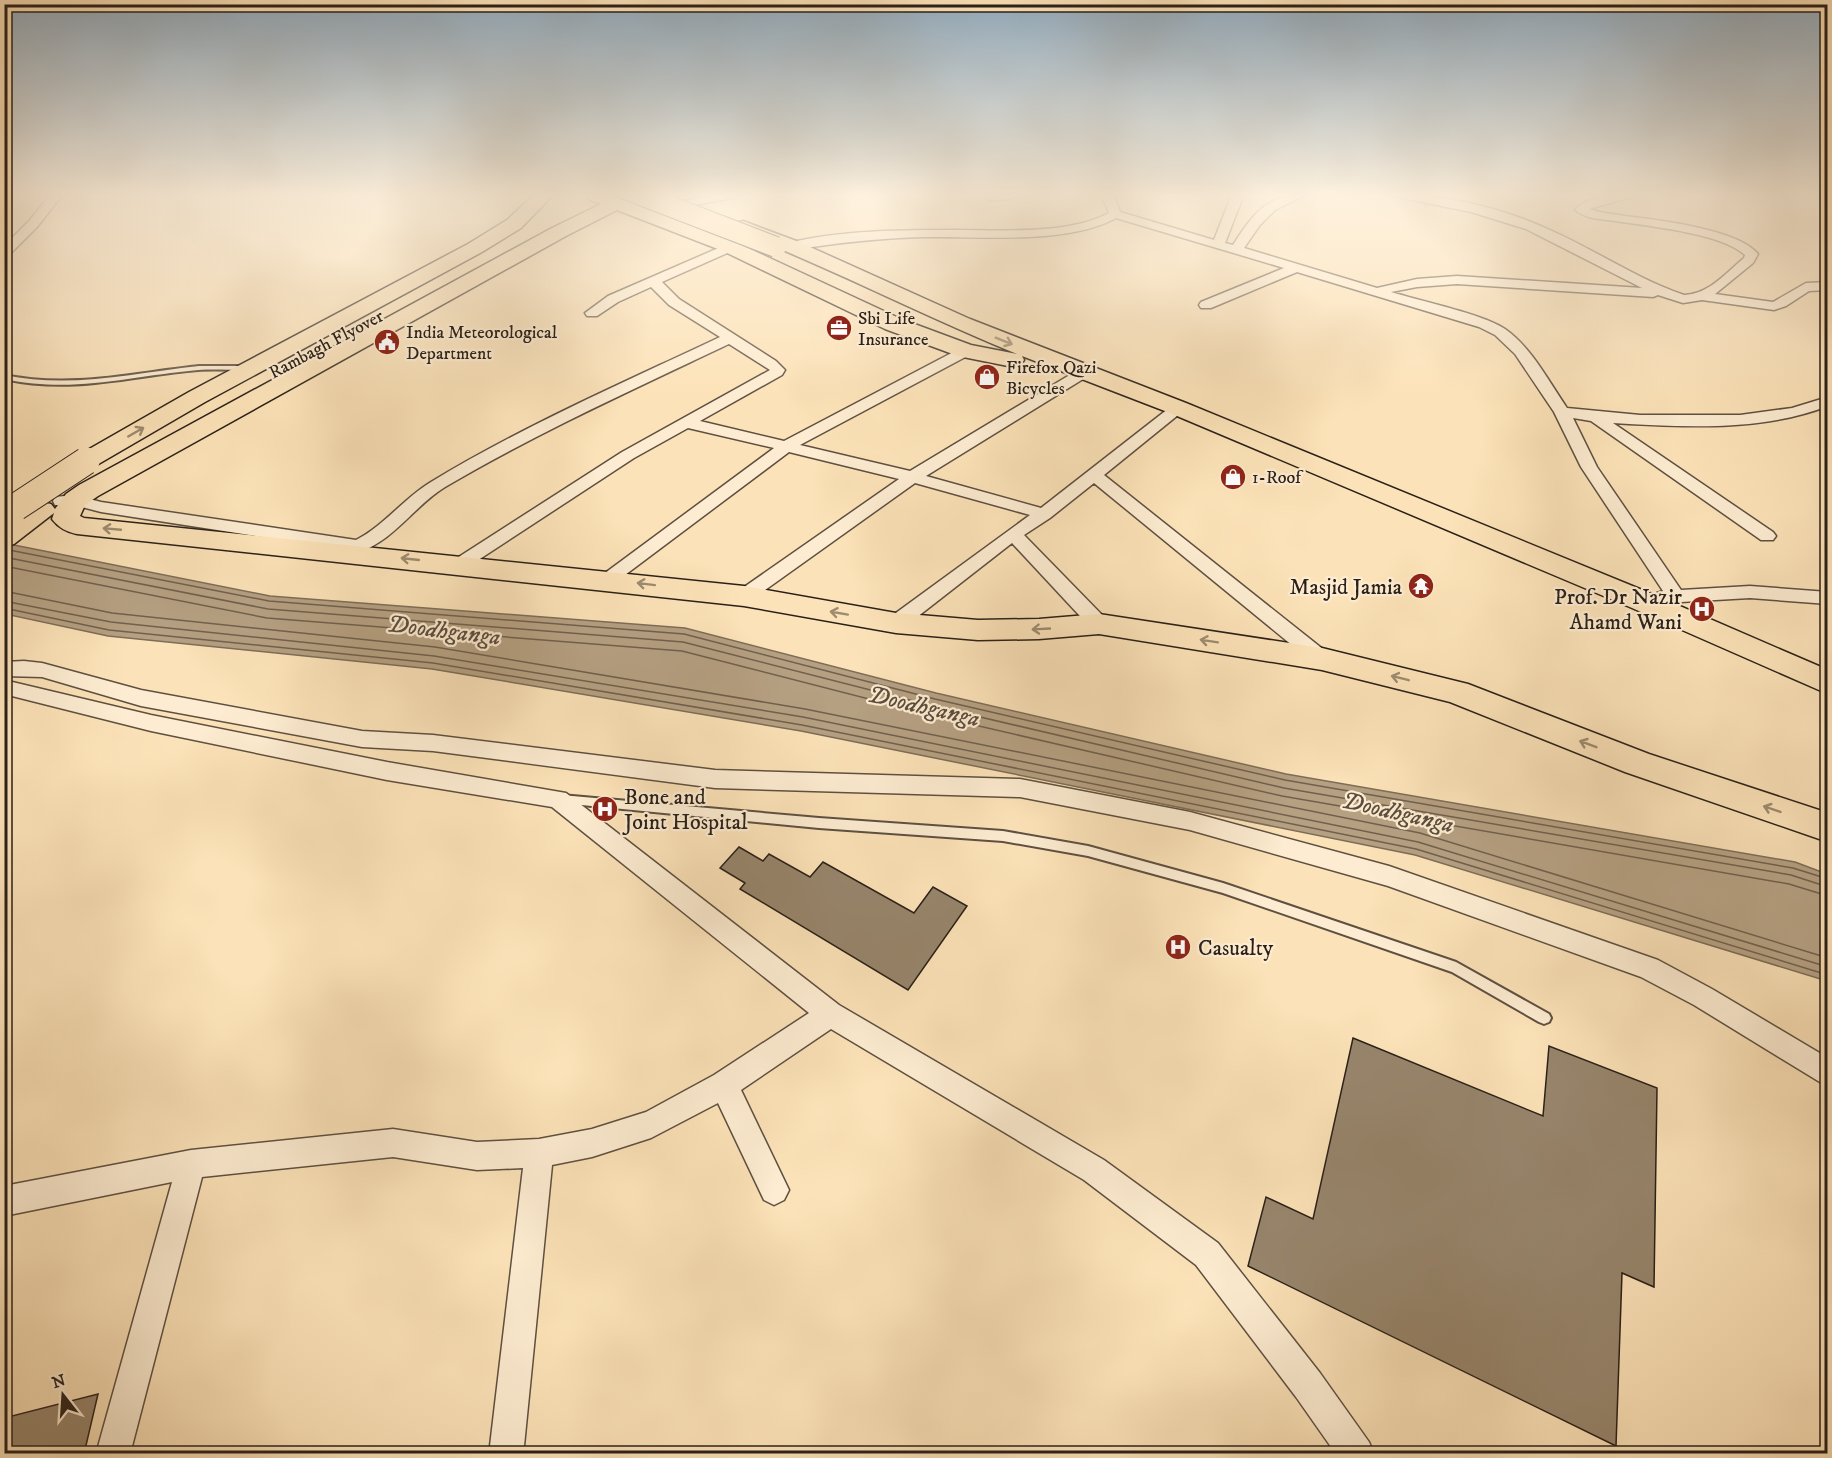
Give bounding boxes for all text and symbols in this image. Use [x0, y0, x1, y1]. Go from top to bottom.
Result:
street label: Rambagh Flyover [265, 305, 388, 384]
place label: Sbi Life Insurance [858, 308, 928, 351]
office icon: Sbi Life Insurance [824, 313, 854, 343]
place label: India Meteorological Department [406, 322, 558, 365]
public building icon: India Meteorological Department [372, 327, 402, 357]
one-way arrow [994, 336, 1012, 347]
place label: Firefox Qazi Bicycles [1006, 357, 1096, 400]
shop icon: Firefox Qazi Bicycles [972, 362, 1002, 392]
one-way arrow [127, 426, 144, 438]
shop icon: 1-Roof [1218, 462, 1248, 492]
place label: 1-Roof [1252, 467, 1304, 489]
one-way arrow [102, 523, 122, 534]
one-way arrow [401, 553, 421, 564]
temple icon: Masjid Jamia [1406, 571, 1436, 601]
place label: Masjid Jamia [1289, 574, 1403, 601]
one-way arrow [637, 578, 656, 589]
place label: Prof. Dr Nazir Ahamd Wani [1554, 584, 1683, 636]
hospital icon: Prof. Dr Nazir Ahamd Wani [1687, 594, 1717, 624]
one-way arrow [829, 607, 849, 618]
water label: Doodhganga [386, 609, 502, 653]
one-way arrow [1031, 623, 1051, 634]
one-way arrow [1200, 635, 1219, 646]
one-way arrow [1391, 672, 1410, 684]
water label: Doodhganga [865, 680, 983, 734]
one-way arrow [1580, 738, 1598, 749]
place label: Bone and Joint Hospital [622, 784, 748, 836]
water label: Doodhganga [1339, 786, 1457, 840]
hospital icon: Bone and Joint Hospital [590, 794, 620, 824]
one-way arrow [1763, 803, 1782, 814]
hospital icon: Casualty [1163, 932, 1193, 962]
place label: Casualty [1198, 935, 1274, 962]
north arrow [33, 1365, 93, 1425]
text: N [50, 1370, 68, 1393]

